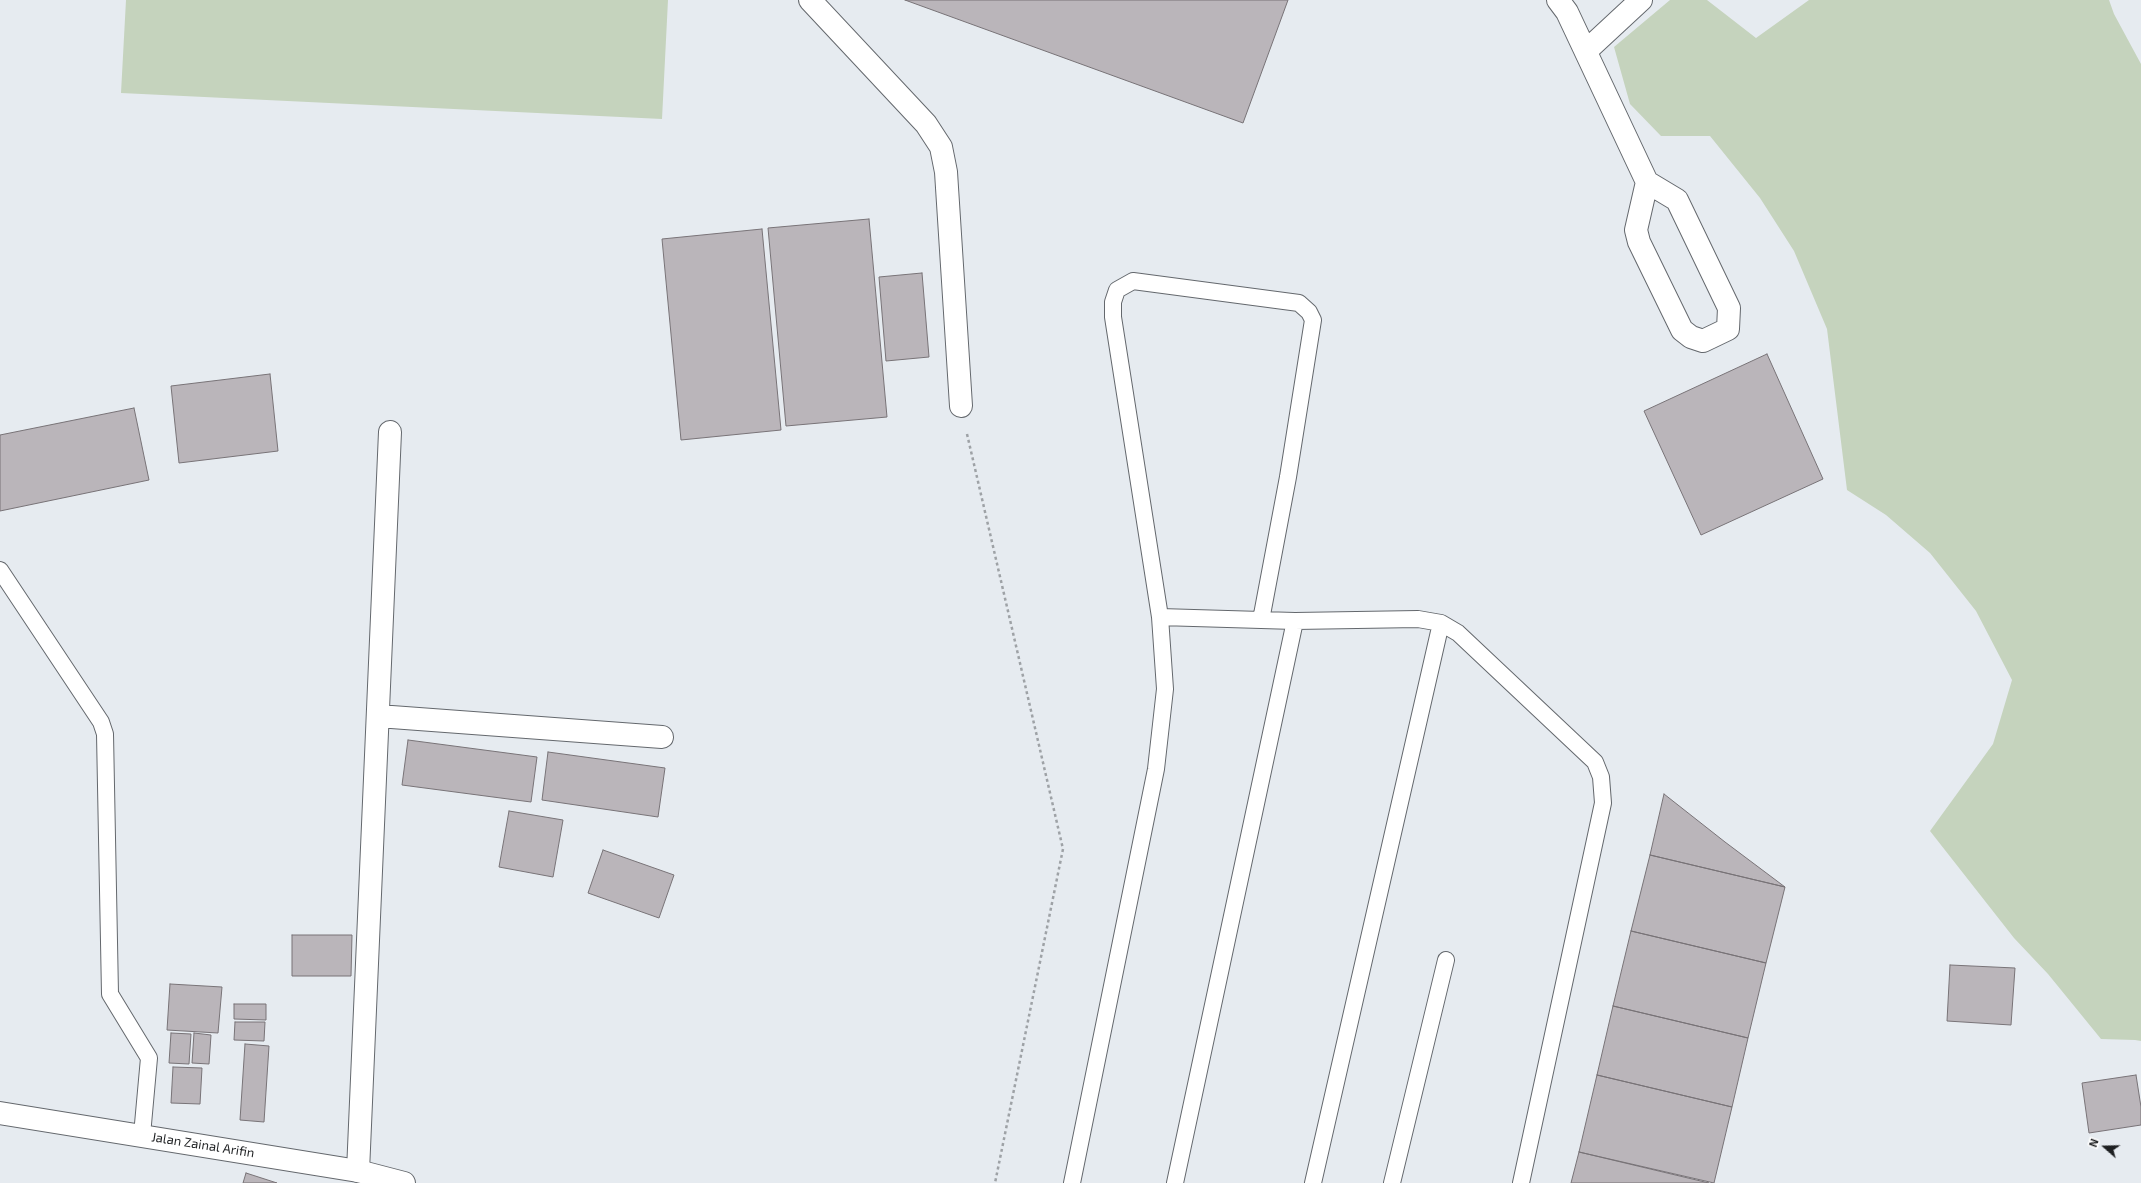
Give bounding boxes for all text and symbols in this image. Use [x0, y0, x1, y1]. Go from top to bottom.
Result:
north arrow [2085, 1127, 2125, 1167]
street label: Jalan Zainal Arifin [150, 1129, 256, 1161]
text: N [2086, 1137, 2101, 1149]

